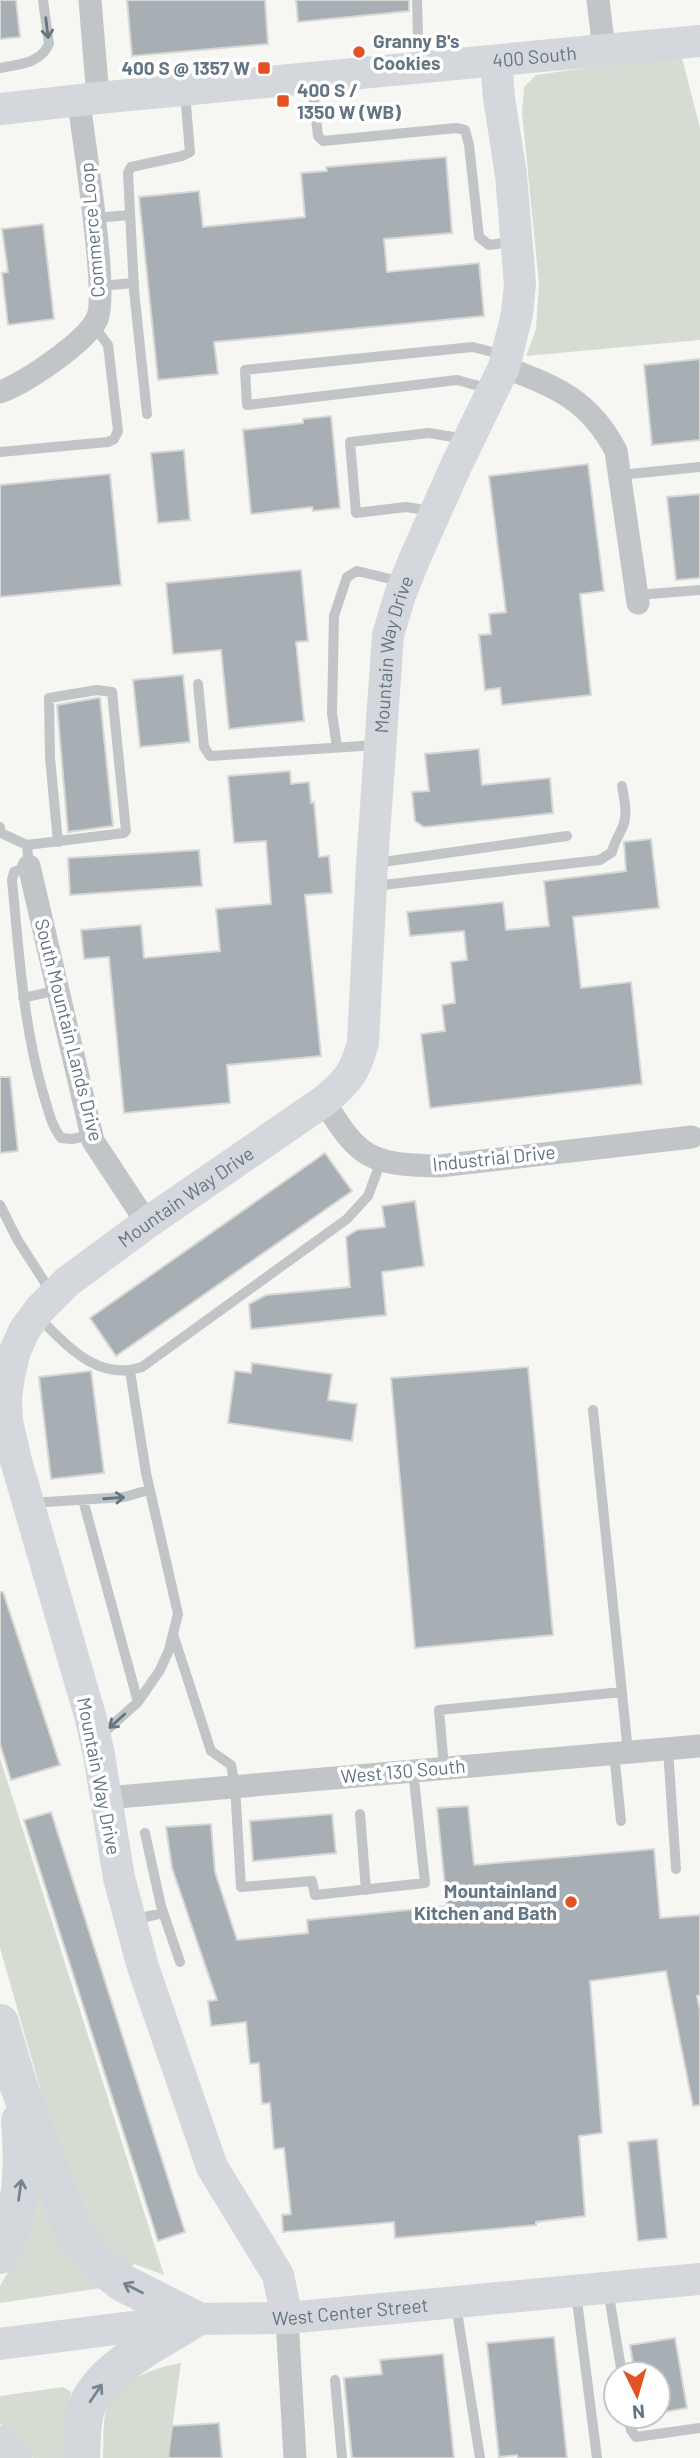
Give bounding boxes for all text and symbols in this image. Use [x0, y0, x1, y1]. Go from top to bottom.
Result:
one-way arrow [40, 16, 53, 39]
place label: Granny B's Cookies [373, 29, 460, 74]
street label: 400 South [491, 41, 578, 72]
marker: Granny B's Cookies [351, 44, 367, 60]
place label: 400 S @ 1357 W [121, 56, 250, 79]
marker: 400 S @ 1357 W [256, 60, 272, 76]
place label: 400 S / 1350 W (WB) [297, 78, 401, 123]
marker: 400 S / 1350 W (WB) [275, 93, 291, 109]
street label: Commerce Loop [74, 161, 109, 299]
street label: Mountain Way Drive [369, 572, 418, 734]
street label: South Mountain Lands Drive [31, 916, 108, 1144]
street label: Industrial Drive [431, 1140, 557, 1175]
street label: Mountain Way Drive [113, 1141, 258, 1252]
one-way arrow [102, 1491, 125, 1504]
street label: Mountain Way Drive [73, 1695, 126, 1857]
one-way arrow [108, 1713, 126, 1729]
street label: West 130 South [340, 1754, 466, 1787]
place label: Mountainland Kitchen and Bath [414, 1879, 557, 1924]
marker: Mountainland Kitchen and Bath [563, 1894, 579, 1910]
one-way arrow [14, 2179, 27, 2202]
one-way arrow [123, 2281, 144, 2294]
street label: West Center Street [272, 2293, 429, 2329]
north arrow [602, 2360, 672, 2430]
one-way arrow [89, 2384, 103, 2403]
text: N [631, 2400, 646, 2424]

